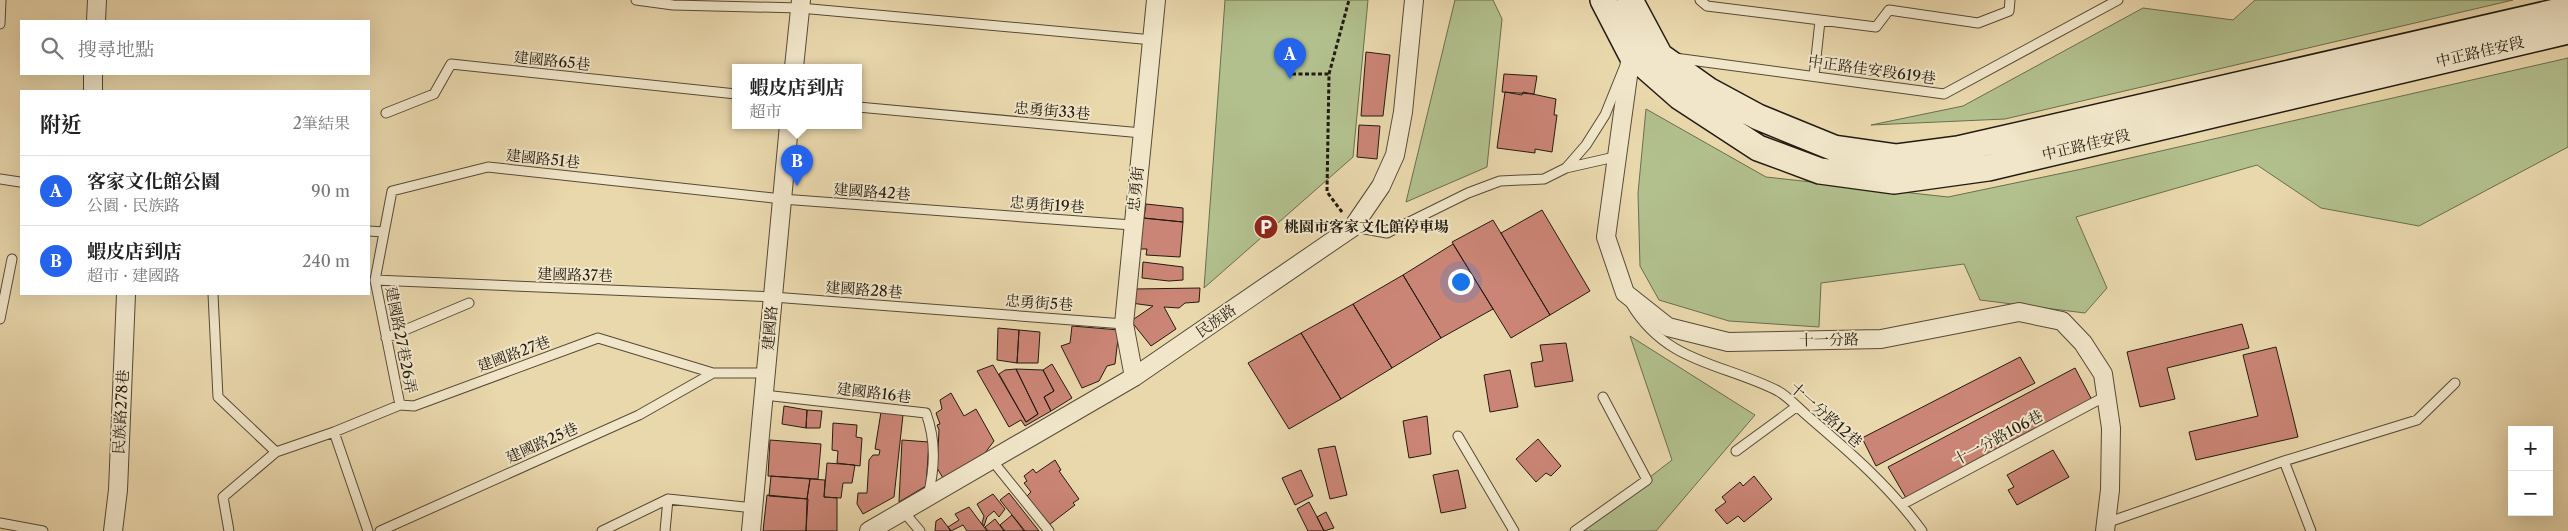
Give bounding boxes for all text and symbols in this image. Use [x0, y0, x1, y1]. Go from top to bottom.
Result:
search box [20, 20, 370, 75]
street label: 中正路佳安段 [2434, 32, 2526, 71]
icon: search [38, 34, 66, 62]
text: 搜尋地點 [78, 38, 154, 61]
pin: A [1274, 38, 1306, 79]
street label: 建國路65巷 [513, 47, 591, 74]
street label: 中正路佳安段619巷 [1807, 51, 1937, 88]
popup [732, 64, 862, 129]
text: 蝦皮店到店 [749, 76, 845, 99]
street label: 忠勇街33巷 [1013, 98, 1091, 123]
text: 超市 [749, 101, 782, 121]
text: 附近 [40, 112, 82, 137]
text: 2筆結果 [293, 113, 350, 133]
street label: 中正路佳安段 [2040, 125, 2132, 164]
street label: 建國路51巷 [505, 145, 581, 172]
pin: B [781, 145, 813, 186]
street label: 忠勇街 [1124, 166, 1147, 212]
text: 客家文化館公園 [87, 170, 220, 193]
street label: 建國路42巷 [833, 179, 911, 204]
text: A [50, 181, 62, 201]
text: 90 m [311, 181, 350, 201]
street label: 忠勇街19巷 [1009, 192, 1085, 217]
text: 公園 · 民族路 [87, 195, 180, 215]
parking icon: 桃園市客家文化館停車場 [1253, 214, 1279, 240]
place label: 桃園市客家文化館停車場 [1284, 217, 1449, 236]
text: 蝦皮店到店 [87, 240, 182, 263]
text: B [50, 251, 62, 271]
text: 240 m [302, 251, 350, 271]
street label: 建國路37巷 [537, 264, 613, 285]
text: 超市 · 建國路 [87, 265, 180, 285]
your location [1448, 269, 1474, 295]
street label: 建國路28巷 [825, 277, 903, 302]
street label: 建國路27巷26弄 [382, 285, 421, 395]
street label: 忠勇街5巷 [1004, 291, 1074, 314]
street label: 民族路 [1192, 300, 1240, 341]
street label: 建國路 [758, 305, 781, 351]
street label: 十一分路 [1799, 329, 1859, 350]
street label: 建國路27巷 [475, 332, 553, 375]
street label: 民族路278巷 [109, 369, 132, 455]
street label: 建國路16巷 [836, 378, 912, 407]
street label: 十一分路12巷 [1786, 378, 1866, 451]
street label: 十一分路106巷 [1949, 406, 2046, 469]
street label: 建國路25巷 [503, 418, 581, 467]
map controls [2508, 426, 2553, 516]
button: + [2508, 426, 2553, 471]
button: − [2508, 471, 2553, 516]

